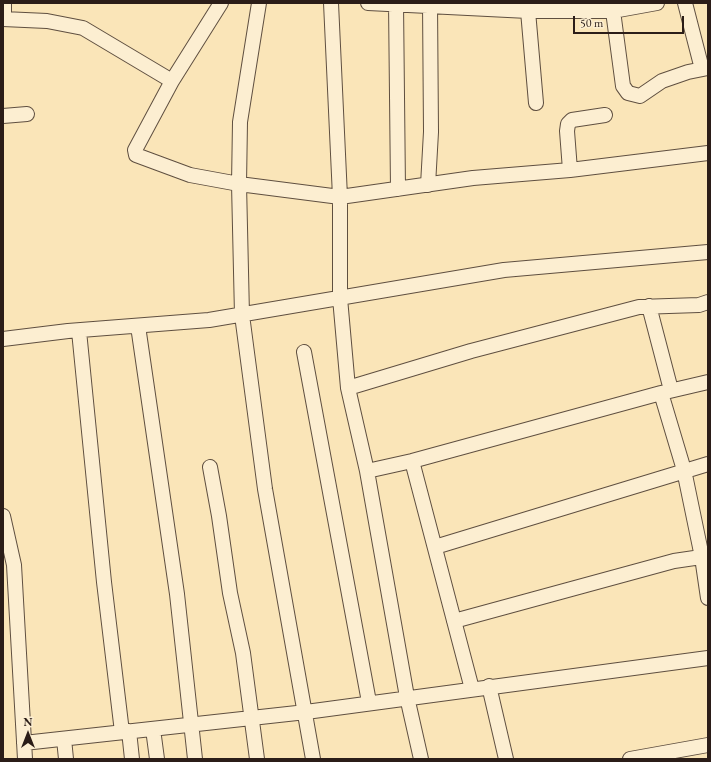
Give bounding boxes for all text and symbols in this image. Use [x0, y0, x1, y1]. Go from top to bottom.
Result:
scale bar [575, 8, 686, 34]
text: 50 m [580, 15, 603, 31]
north arrow [8, 714, 48, 754]
text: N [24, 715, 32, 729]

